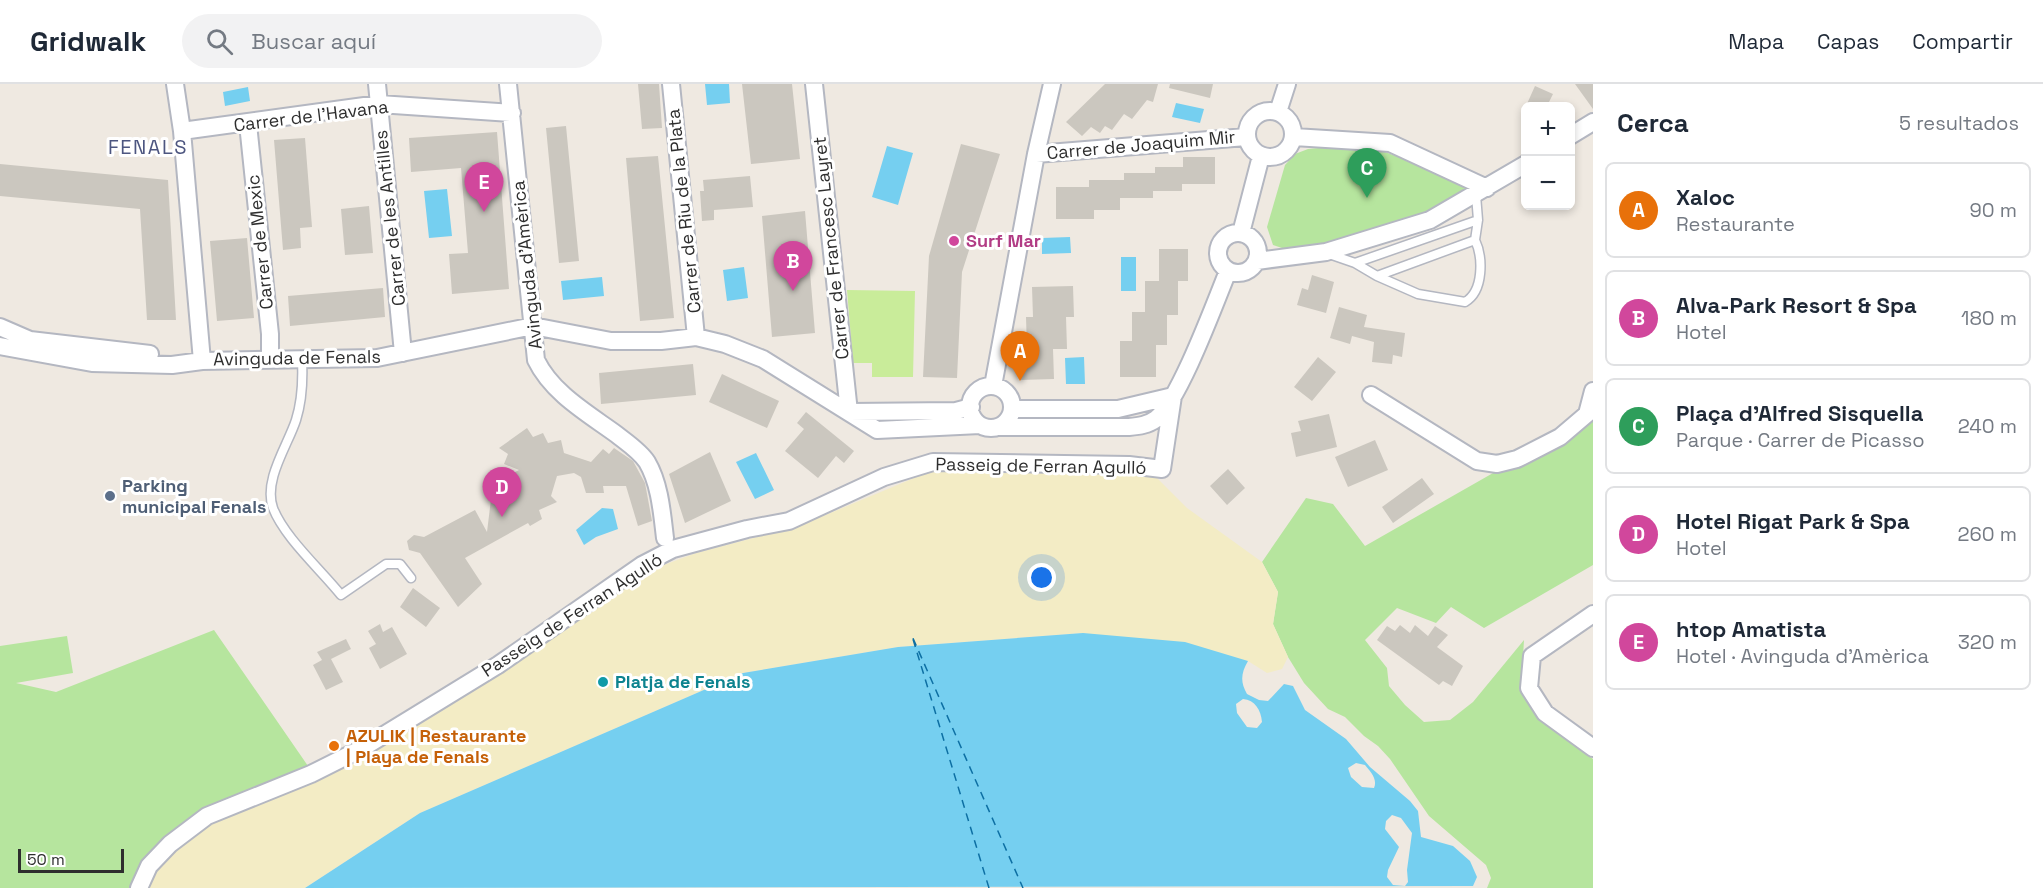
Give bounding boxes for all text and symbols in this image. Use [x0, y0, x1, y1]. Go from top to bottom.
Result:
search box [182, 14, 602, 68]
text: Gridwalk [30, 23, 146, 59]
icon: search [203, 25, 236, 58]
text: Buscar aquí [251, 27, 376, 55]
text: Mapa [1728, 28, 1784, 55]
text: Capas [1817, 28, 1879, 55]
text: Compartir [1912, 28, 2013, 55]
street label: Carrer de l'Havana [232, 95, 390, 136]
map controls [1521, 102, 1575, 210]
button: + [1521, 102, 1575, 156]
text: Cerca [1617, 106, 1689, 140]
street label: Carrer de Riu de la Plata [661, 108, 706, 314]
text: 5 resultados [1899, 110, 2019, 136]
street label: Carrer de Joaquim Mir [1046, 125, 1237, 164]
street label: Carrer de les Antilles [369, 129, 410, 307]
district label: FENALS [108, 134, 188, 160]
street label: Carrer de Francesc Layret [807, 135, 854, 361]
pin: C [1348, 148, 1386, 198]
button: − [1521, 156, 1575, 210]
pin: E [464, 162, 504, 212]
street label: Carrer de Mexic [241, 173, 278, 311]
street label: Avinguda d'Amèrica [506, 179, 547, 351]
text: Xaloc [1676, 183, 1735, 211]
text: A [1632, 197, 1645, 223]
text: 90 m [1970, 197, 2017, 223]
text: Restaurante [1676, 211, 1795, 237]
place label: Surf Mar [966, 229, 1041, 252]
marker: Surf Mar [947, 234, 961, 248]
pin: B [774, 242, 812, 291]
text: Alva-Park Resort & Spa [1676, 291, 1917, 319]
text: B [1632, 305, 1645, 331]
text: 180 m [1961, 305, 2017, 331]
text: Hotel [1676, 319, 1727, 345]
pin: A [1000, 332, 1040, 381]
street label: Avinguda de Fenals [213, 345, 381, 370]
text: Plaça d'Alfred Sisquella [1676, 399, 1923, 427]
text: C [1632, 413, 1645, 439]
text: 240 m [1958, 413, 2017, 439]
text: Parque · Carrer de Picasso [1676, 427, 1925, 453]
street label: Passeig de Ferran Agulló [935, 452, 1147, 479]
pin: D [482, 468, 522, 517]
place label: Parking municipal Fenals [122, 474, 266, 518]
marker: Parking municipal Fenals [103, 489, 117, 503]
text: Hotel Rigat Park & Spa [1676, 507, 1910, 535]
text: D [1632, 521, 1645, 547]
text: 260 m [1958, 521, 2017, 547]
text: Hotel [1676, 535, 1727, 561]
street label: Passeig de Ferran Agulló [477, 547, 667, 682]
your location [1027, 563, 1056, 592]
text: htop Amatista [1676, 615, 1826, 643]
text: E [1633, 629, 1644, 655]
text: 320 m [1958, 629, 2017, 655]
text: Hotel · Avinguda d'Amèrica [1676, 643, 1929, 669]
place label: Platja de Fenals [615, 670, 751, 693]
marker: Platja de Fenals [596, 675, 610, 689]
place label: AZULIK | Restaurante | Playa de Fenals [346, 724, 526, 768]
marker: AZULIK | Restaurante | Playa de Fenals [327, 739, 341, 753]
scale bar [18, 846, 124, 874]
text: 50 m [27, 849, 65, 870]

